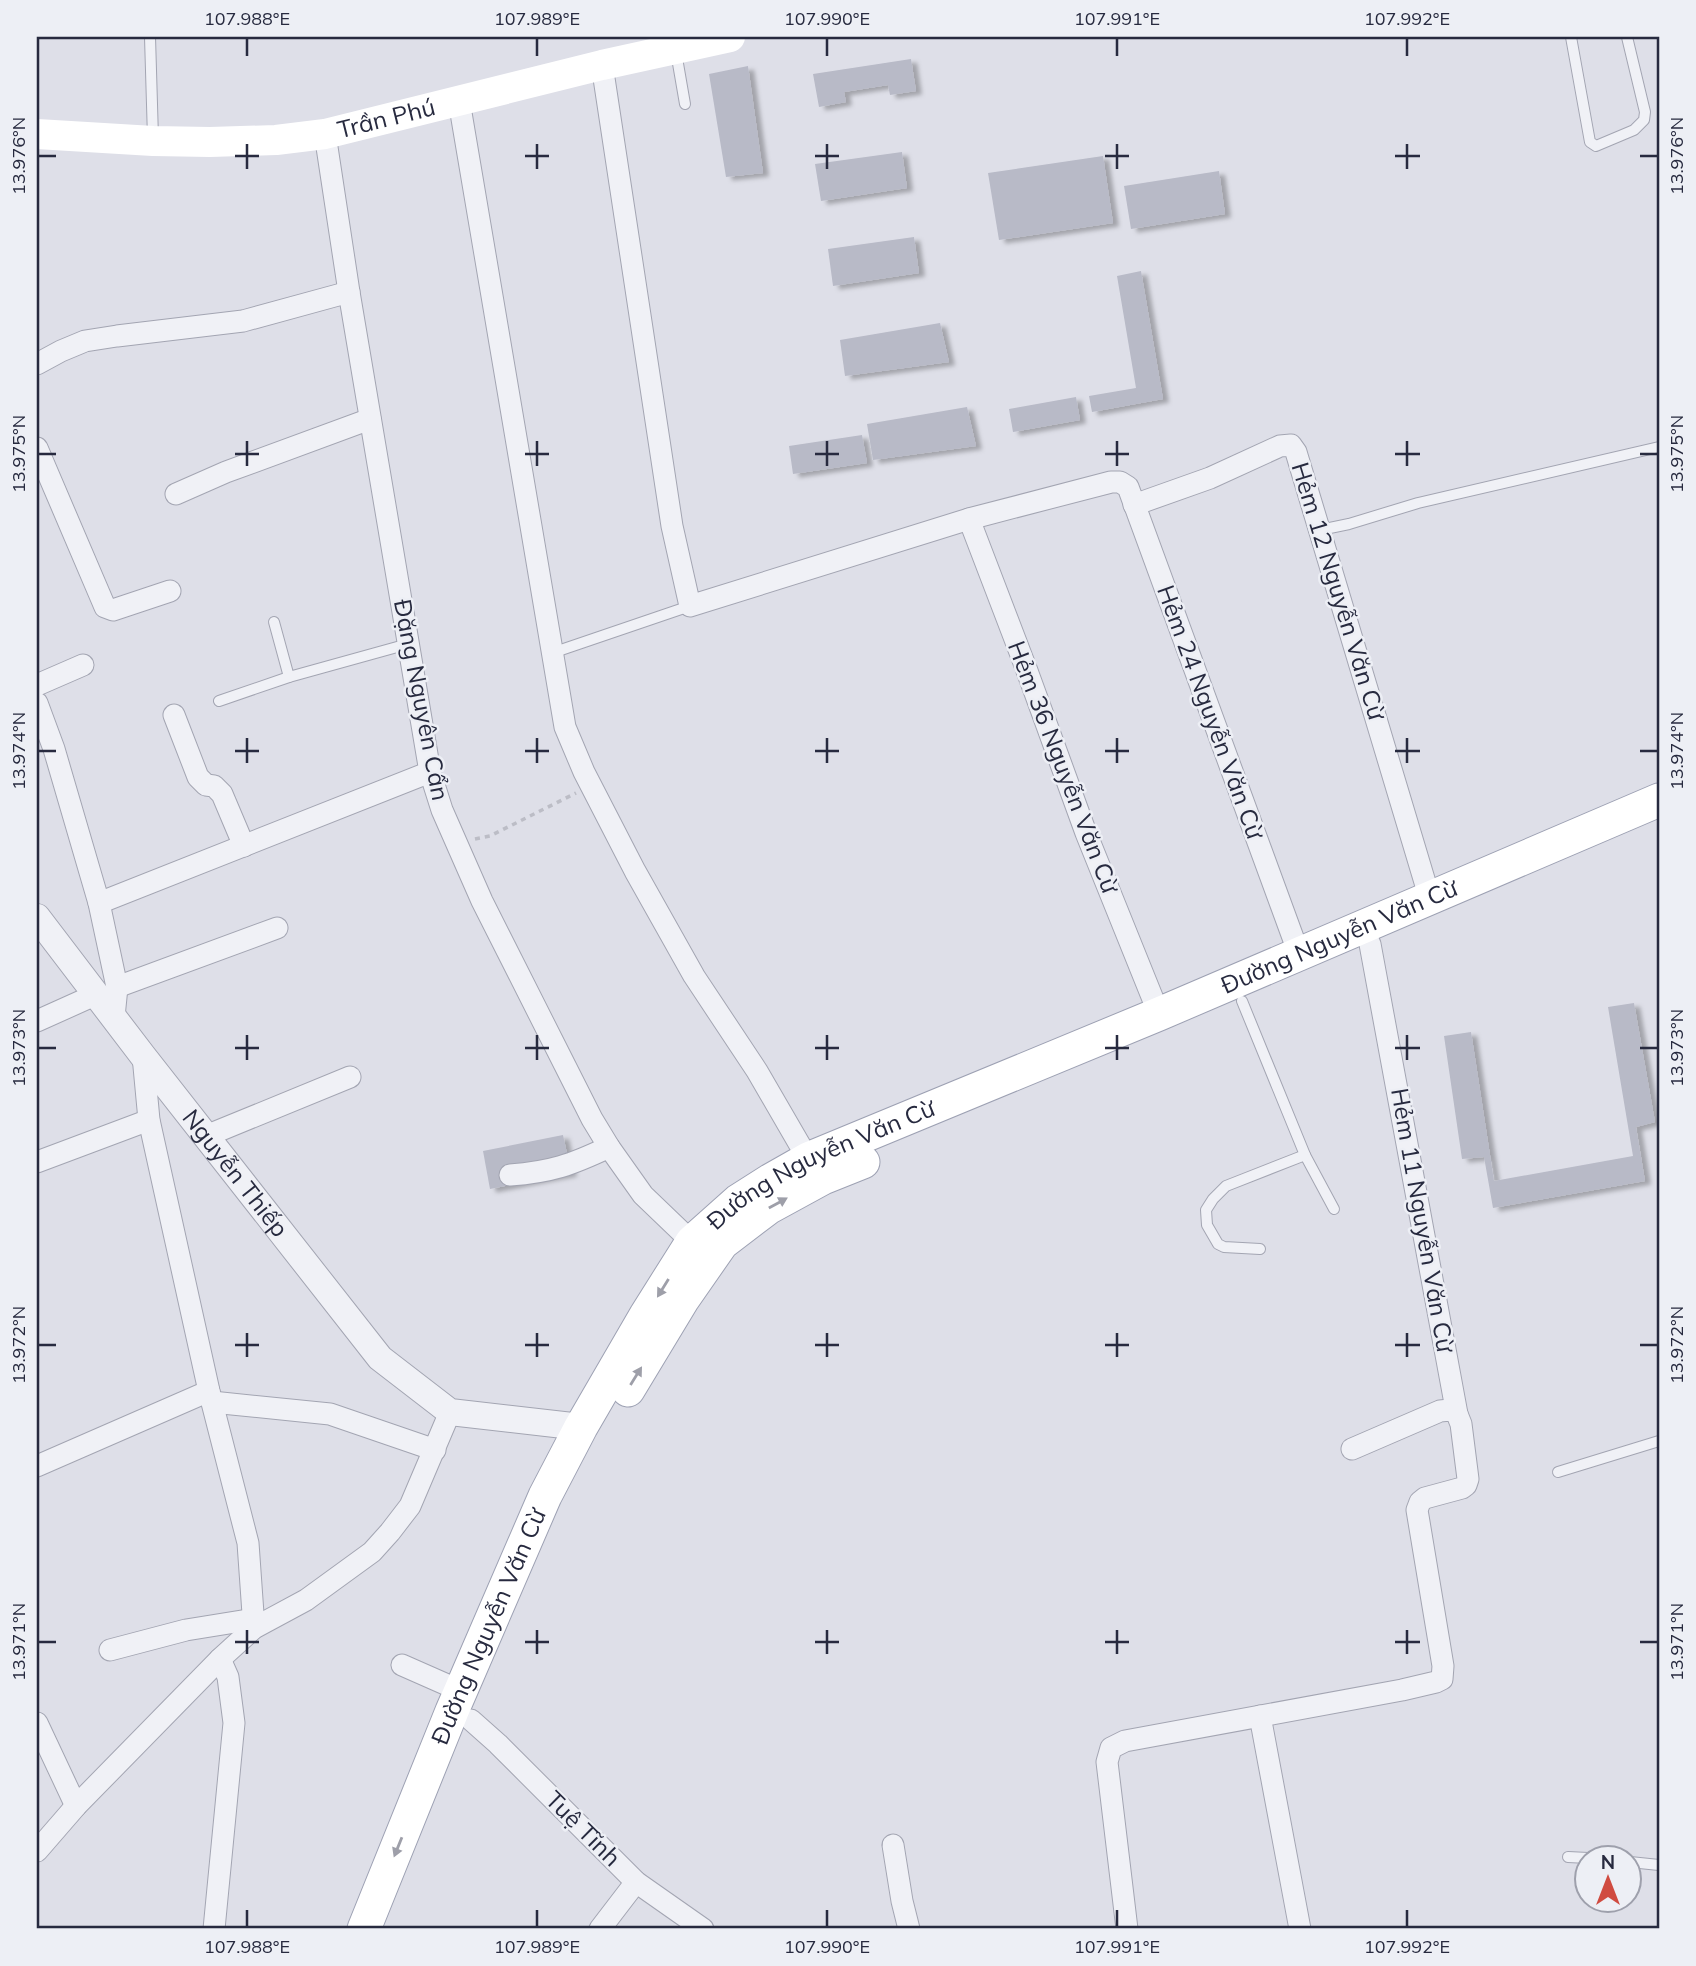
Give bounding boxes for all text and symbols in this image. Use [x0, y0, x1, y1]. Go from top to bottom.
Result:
text: 107.988°E [204, 7, 290, 30]
text: 107.989°E [494, 7, 580, 30]
text: 107.990°E [784, 7, 870, 30]
text: 107.991°E [1074, 7, 1160, 30]
text: 107.992°E [1364, 7, 1450, 30]
street label: Trần Phú [334, 91, 438, 144]
text: 13.976°N [7, 117, 30, 195]
text: 13.976°N [1665, 117, 1688, 195]
text: 13.975°N [7, 415, 30, 493]
text: 13.975°N [1665, 415, 1688, 493]
street label: Hẻm 12 Nguyễn Văn Cừ [1286, 458, 1393, 724]
street label: Hẻm 24 Nguyễn Văn Cừ [1151, 581, 1271, 844]
street label: Đặng Nguyên Cẩn [388, 597, 456, 803]
street label: Hẻm 36 Nguyễn Văn Cừ [1002, 636, 1126, 898]
text: 13.974°N [7, 712, 30, 790]
text: 13.974°N [1665, 712, 1688, 790]
street label: Đường Nguyễn Văn Cừ [1216, 872, 1463, 1000]
text: 13.973°N [7, 1009, 30, 1087]
text: 13.973°N [1665, 1009, 1688, 1087]
street label: Hẻm 11 Nguyễn Văn Cừ [1385, 1085, 1461, 1355]
street label: Đường Nguyễn Văn Cừ [700, 1092, 940, 1236]
street label: Nguyễn Thiếp [177, 1103, 295, 1243]
one-way arrow [769, 1197, 788, 1209]
one-way arrow [656, 1279, 669, 1298]
text: 13.972°N [7, 1306, 30, 1384]
text: 13.972°N [1665, 1306, 1688, 1384]
one-way arrow [630, 1366, 643, 1385]
street label: Đường Nguyễn Văn Cừ [424, 1503, 552, 1749]
text: 13.971°N [7, 1603, 30, 1681]
text: 13.971°N [1665, 1603, 1688, 1681]
street label: Tuệ Tĩnh [540, 1784, 628, 1872]
one-way arrow [392, 1836, 403, 1857]
north arrow [1574, 1843, 1644, 1913]
text: N [1601, 1850, 1615, 1874]
text: 107.988°E [204, 1935, 290, 1958]
text: 107.989°E [494, 1935, 580, 1958]
text: 107.990°E [784, 1935, 870, 1958]
text: 107.991°E [1074, 1935, 1160, 1958]
text: 107.992°E [1364, 1935, 1450, 1958]

